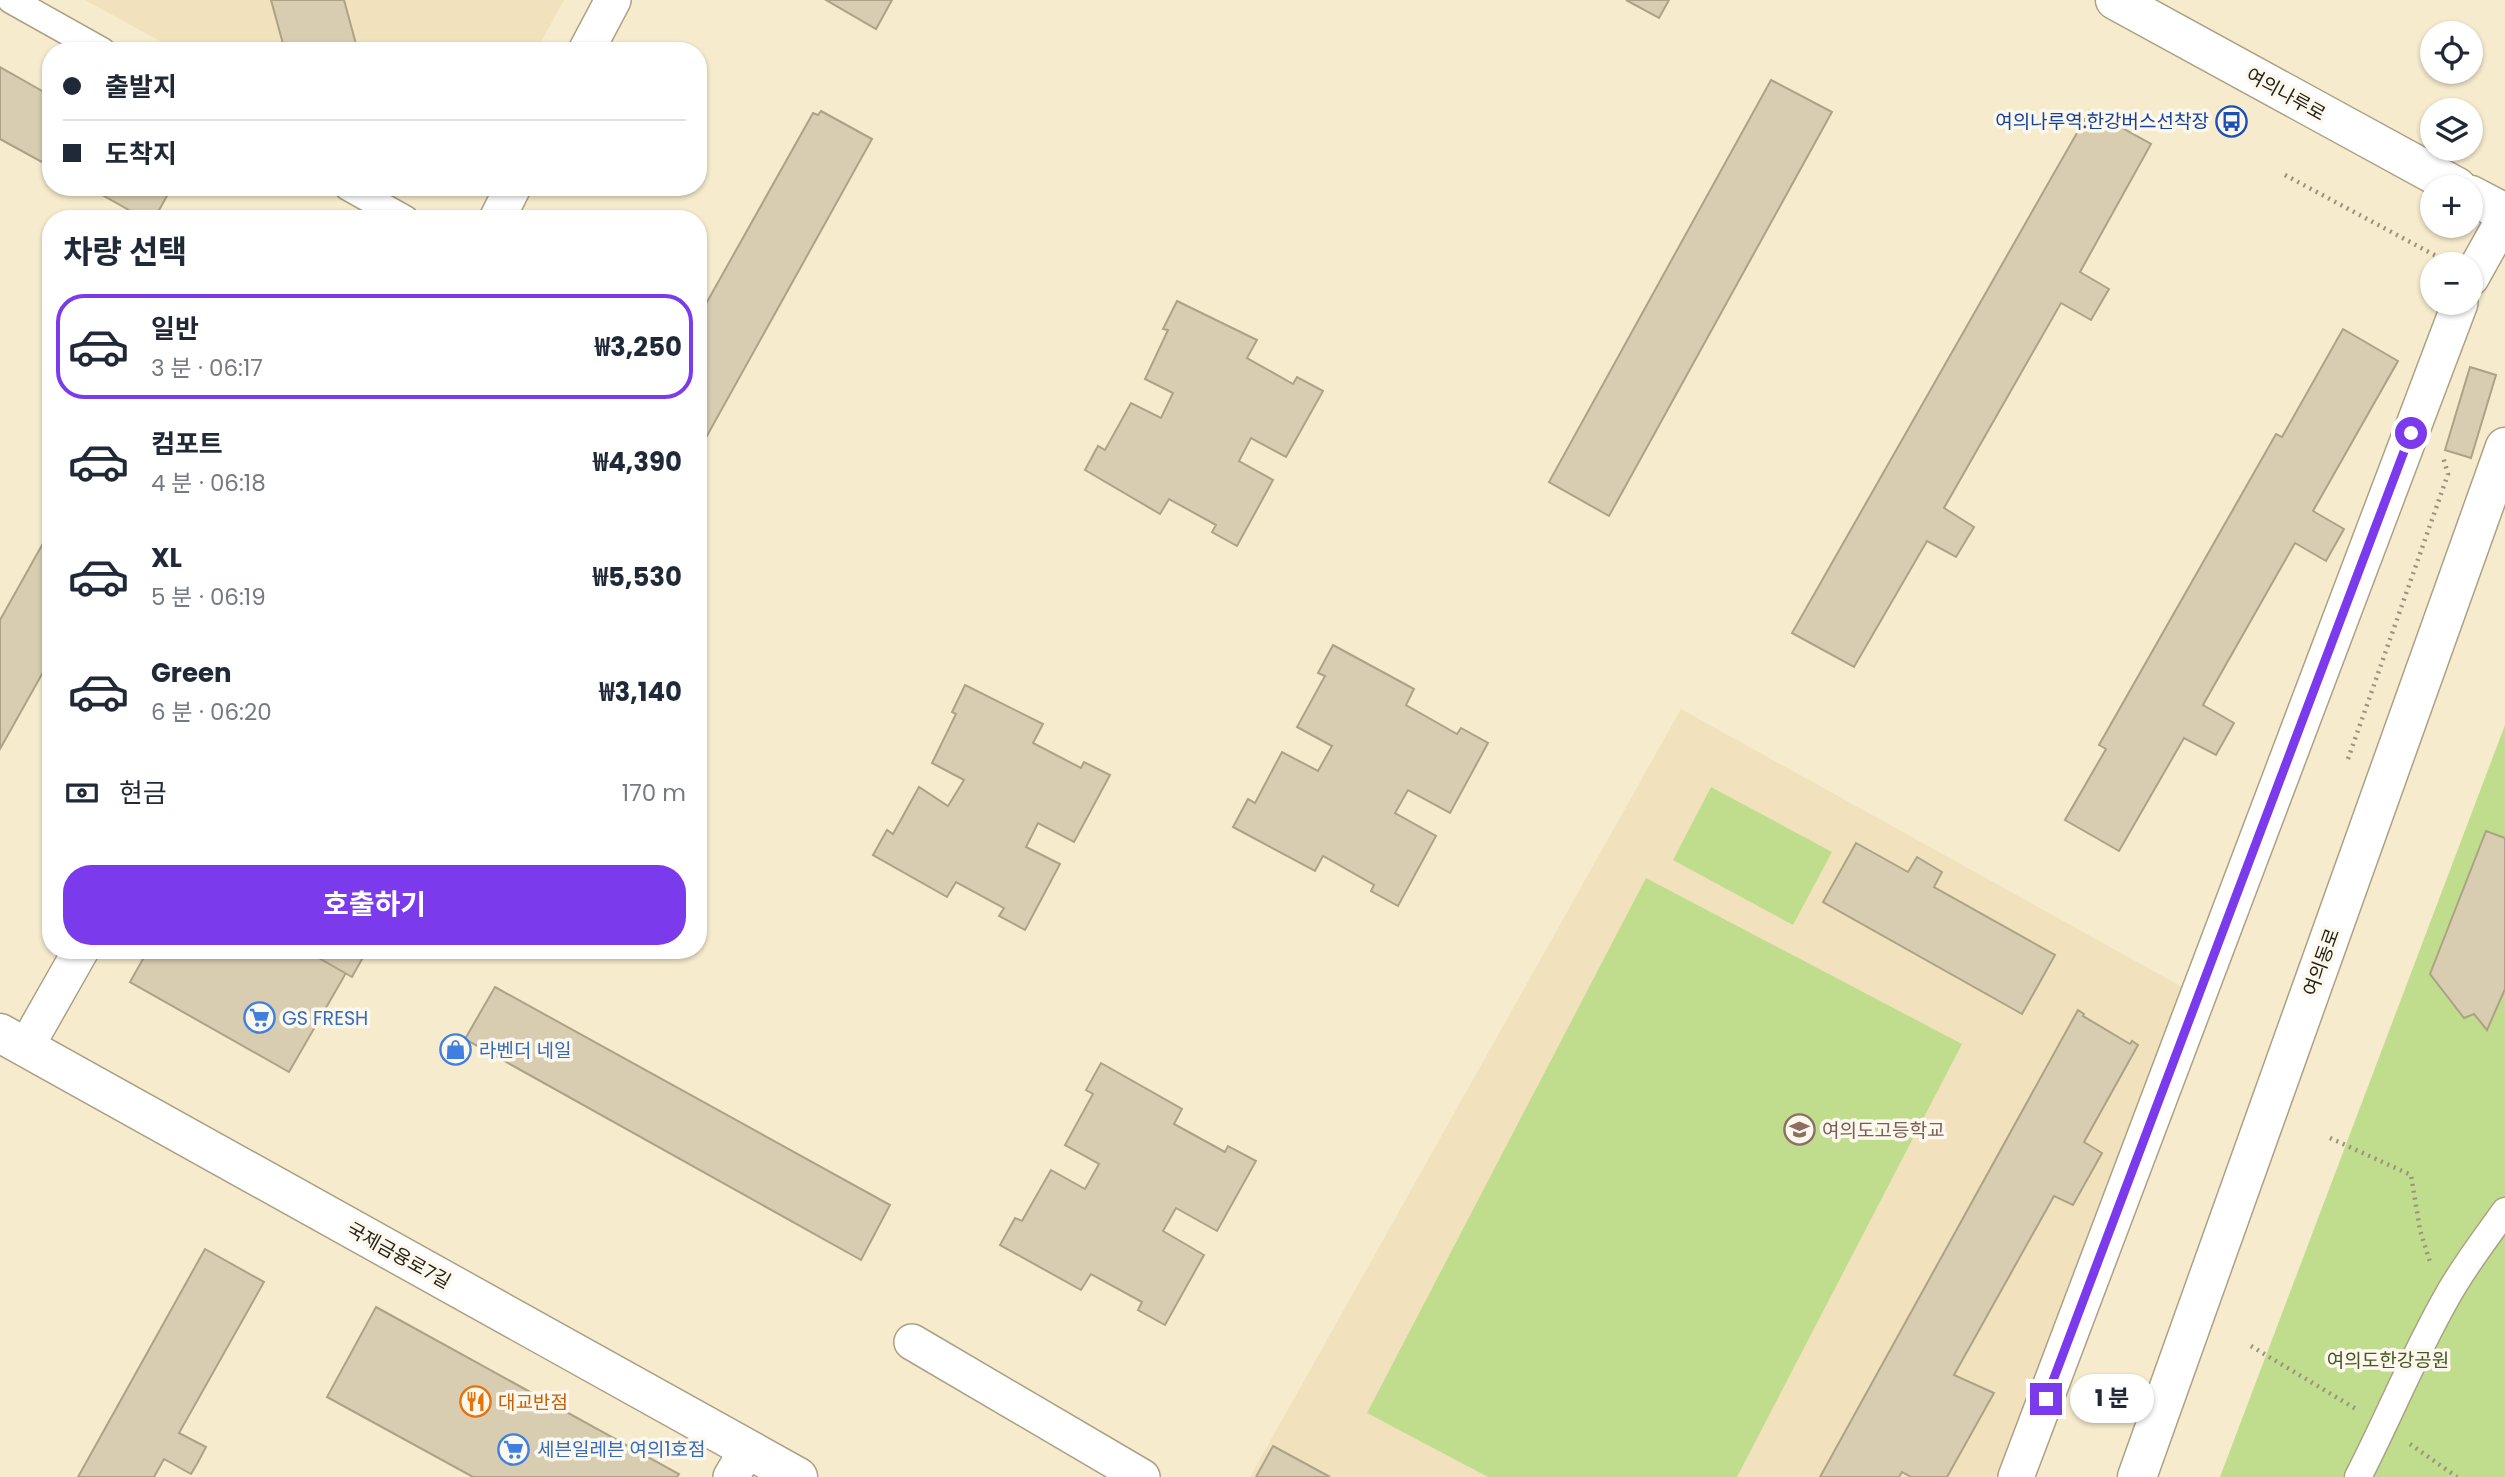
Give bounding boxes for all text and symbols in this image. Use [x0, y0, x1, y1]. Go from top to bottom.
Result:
map controls [2420, 21, 2483, 315]
button: locate [2420, 21, 2483, 84]
street label: 여의나루로 [2241, 61, 2331, 127]
text: 출발지 [105, 69, 177, 105]
button: layers [2420, 98, 2483, 161]
bus stop icon: 여의나루역.한강버스선착장 [2215, 104, 2249, 138]
place label: 여의나루역.한강버스선착장 [1995, 108, 2209, 135]
text: 도착지 [105, 136, 177, 172]
button: + [2420, 175, 2483, 238]
text: 차량 선택 [63, 229, 188, 274]
button: − [2420, 252, 2483, 315]
text: 일반 [151, 311, 199, 347]
icon: car [67, 315, 130, 378]
text: ₩3,250 [595, 329, 682, 365]
text: 3 분 · 06:17 [151, 352, 263, 384]
route start [2395, 417, 2427, 449]
text: 컴포트 [151, 426, 223, 462]
icon: car [67, 430, 130, 493]
text: ₩4,390 [593, 444, 682, 480]
text: 4 분 · 06:18 [151, 467, 266, 499]
text: XL [151, 540, 182, 576]
icon: car [67, 545, 130, 608]
text: ₩5,530 [593, 559, 682, 595]
text: 5 분 · 06:19 [151, 581, 266, 613]
text: Green [151, 655, 232, 691]
icon: car [67, 660, 130, 723]
text: ₩3,140 [599, 674, 682, 710]
text: 6 분 · 06:20 [151, 696, 272, 728]
icon: cash [63, 774, 101, 812]
text: 현금 [119, 775, 167, 811]
text: 170 m [622, 777, 686, 809]
button: 호출하기 [63, 865, 686, 945]
street label: 여의동로 [2297, 925, 2346, 1000]
supermarket icon: GS FRESH [242, 1001, 276, 1035]
place label: GS FRESH [282, 1005, 368, 1032]
shop icon: 라벤더 네일 [439, 1033, 473, 1067]
place label: 라벤더 네일 [479, 1037, 571, 1064]
school or university icon: 여의도고등학교 [1782, 1113, 1816, 1147]
place label: 여의도고등학교 [1822, 1117, 1944, 1144]
street label: 국제금융로7길 [342, 1216, 456, 1295]
park label: 여의도한강공원 [2327, 1347, 2449, 1374]
callout: 1 분 [2070, 1374, 2154, 1424]
text: 1 분 [2095, 1382, 2129, 1414]
route end [2030, 1383, 2062, 1415]
restaurant icon: 대교반점 [458, 1385, 492, 1419]
place label: 대교반점 [498, 1389, 568, 1416]
supermarket icon: 세븐일레븐 여의1호점 [497, 1432, 531, 1466]
place label: 세븐일레븐 여의1호점 [537, 1436, 705, 1463]

